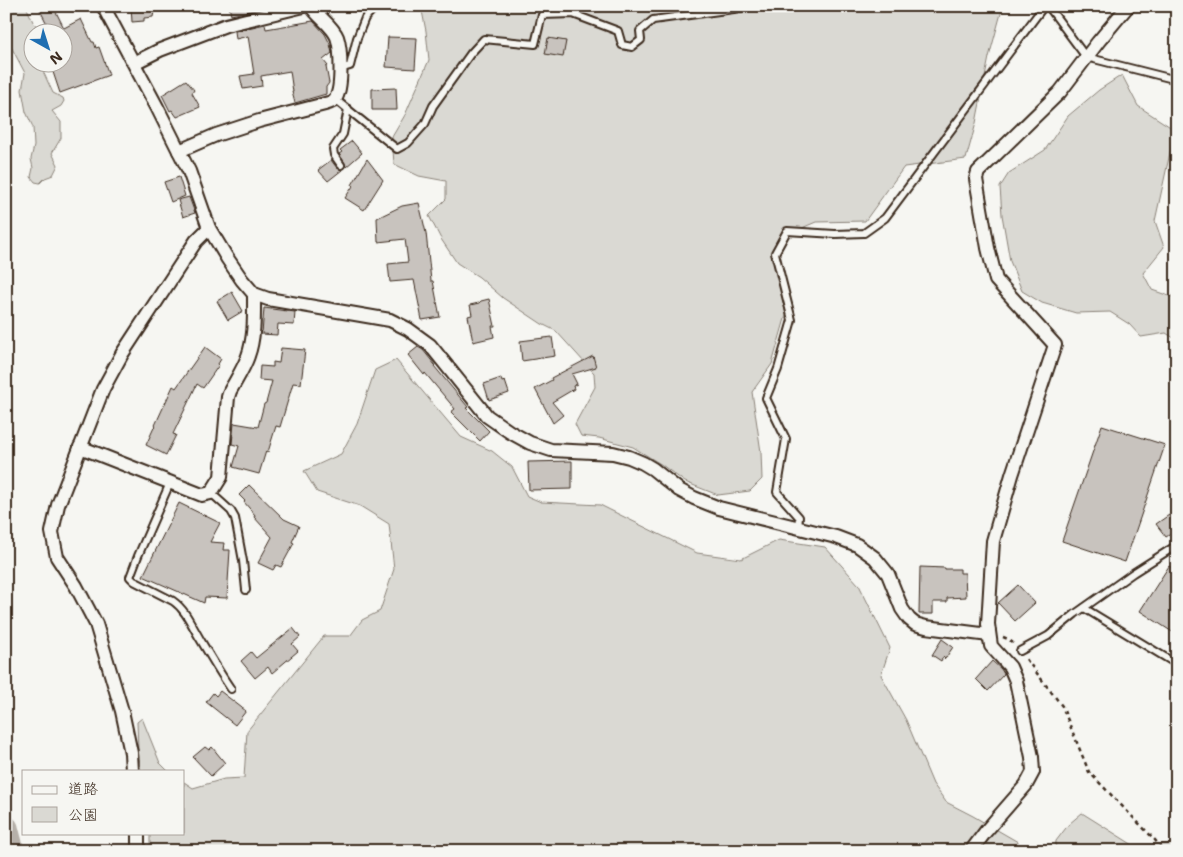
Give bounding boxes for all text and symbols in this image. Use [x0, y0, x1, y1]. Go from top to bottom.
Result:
north arrow [22, 22, 72, 72]
text: N [46, 48, 66, 69]
legend [22, 770, 185, 834]
text: 道路 [68, 779, 98, 799]
text: 公園 [68, 805, 98, 825]

